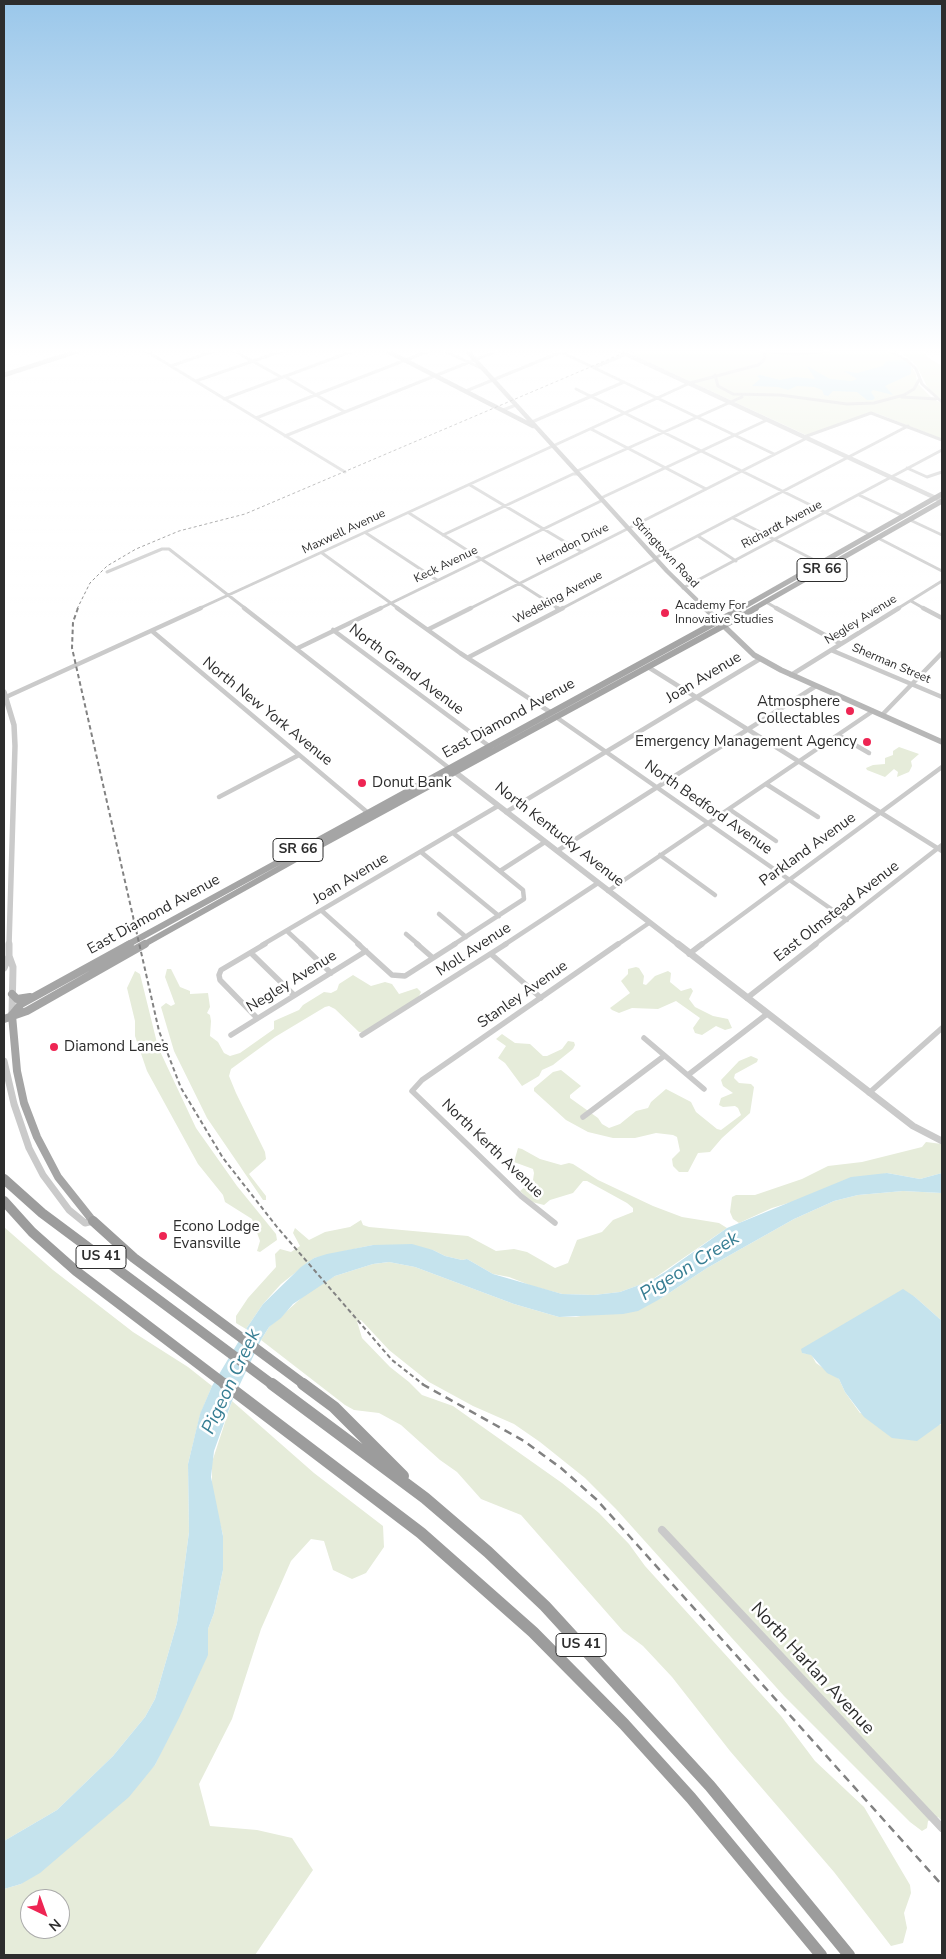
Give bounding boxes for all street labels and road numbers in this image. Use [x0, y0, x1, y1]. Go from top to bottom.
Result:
street label: Richardt Avenue [739, 498, 825, 552]
street label: Maxwell Avenue [300, 506, 388, 558]
street label: Stringtown Road [629, 515, 701, 591]
street label: Herndon Drive [535, 521, 611, 569]
street label: Keck Avenue [412, 543, 480, 587]
road number: SR 66 [797, 558, 847, 582]
street label: Wedeking Avenue [511, 568, 605, 628]
street label: Negley Avenue [822, 592, 900, 648]
street label: North Grand Avenue [345, 621, 467, 719]
street label: Sherman Street [849, 641, 933, 687]
street label: Joan Avenue [663, 649, 745, 707]
street label: North New York Avenue [198, 654, 336, 770]
street label: East Diamond Avenue [440, 675, 578, 763]
street label: North Bedford Avenue [641, 757, 775, 859]
street label: North Kentucky Avenue [491, 779, 627, 891]
street label: Parkland Avenue [756, 809, 860, 891]
road number: SR 66 [273, 838, 323, 862]
street label: Joan Avenue [310, 850, 392, 908]
street label: East Olmstead Avenue [771, 858, 903, 966]
street label: East Diamond Avenue [85, 871, 223, 959]
street label: Moll Avenue [433, 919, 515, 981]
street label: Negley Avenue [244, 947, 340, 1017]
street label: Stanley Avenue [475, 957, 571, 1033]
street label: North Kerth Avenue [437, 1096, 547, 1202]
road number: US 41 [76, 1246, 126, 1268]
street label: North Harlan Avenue [745, 1599, 879, 1739]
road number: US 41 [556, 1634, 606, 1656]

